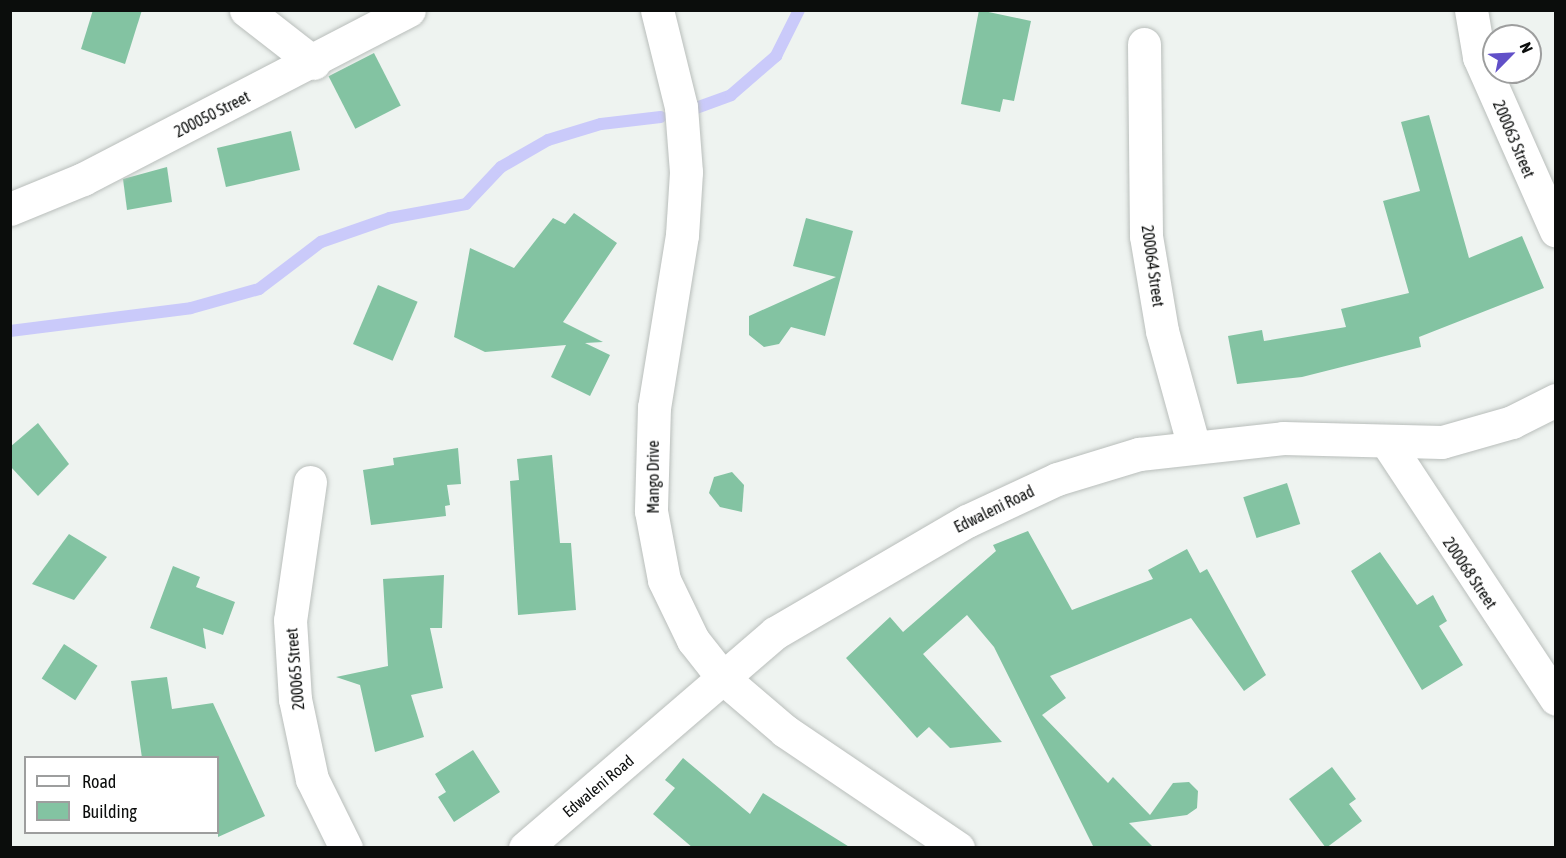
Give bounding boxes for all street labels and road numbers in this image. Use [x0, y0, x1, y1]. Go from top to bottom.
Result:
street label: 200050 Street [171, 87, 253, 141]
street label: 200063 Street [1489, 97, 1539, 181]
street label: 200064 Street [1138, 224, 1168, 308]
street label: Mango Drive [643, 440, 663, 514]
street label: Edwaleni Road [951, 481, 1037, 537]
street label: 200068 Street [1439, 533, 1501, 613]
street label: 200065 Street [282, 627, 308, 711]
street label: Edwaleni Road [559, 751, 637, 821]

